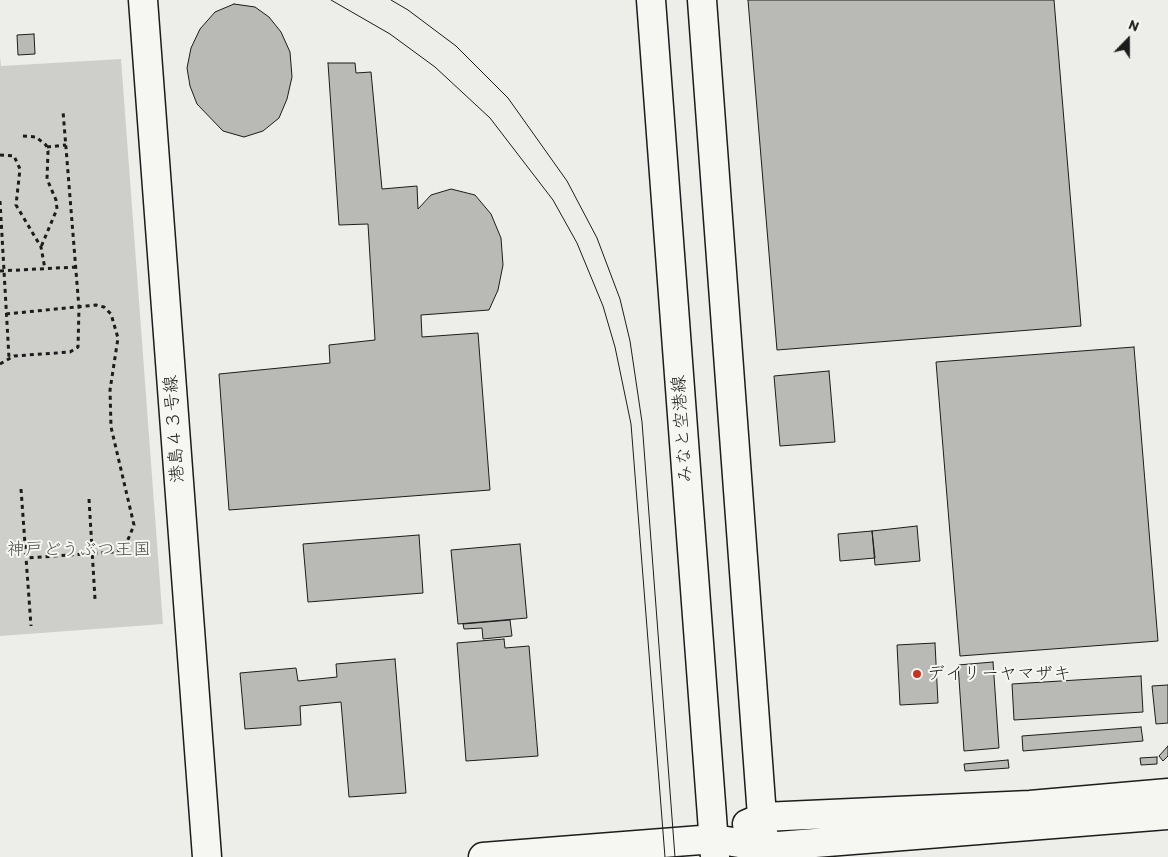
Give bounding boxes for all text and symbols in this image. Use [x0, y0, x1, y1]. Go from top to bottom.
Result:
north arrow [1103, 15, 1153, 65]
text: N [1126, 16, 1141, 35]
street label: 港島４３号線 [160, 374, 190, 484]
street label: みなと空港線 [668, 374, 698, 484]
park label: 神戸どうぶつ王国 [7, 539, 151, 561]
place label: デイリーヤマザキ [927, 663, 1071, 685]
marker: デイリーヤマザキ [911, 668, 923, 680]

